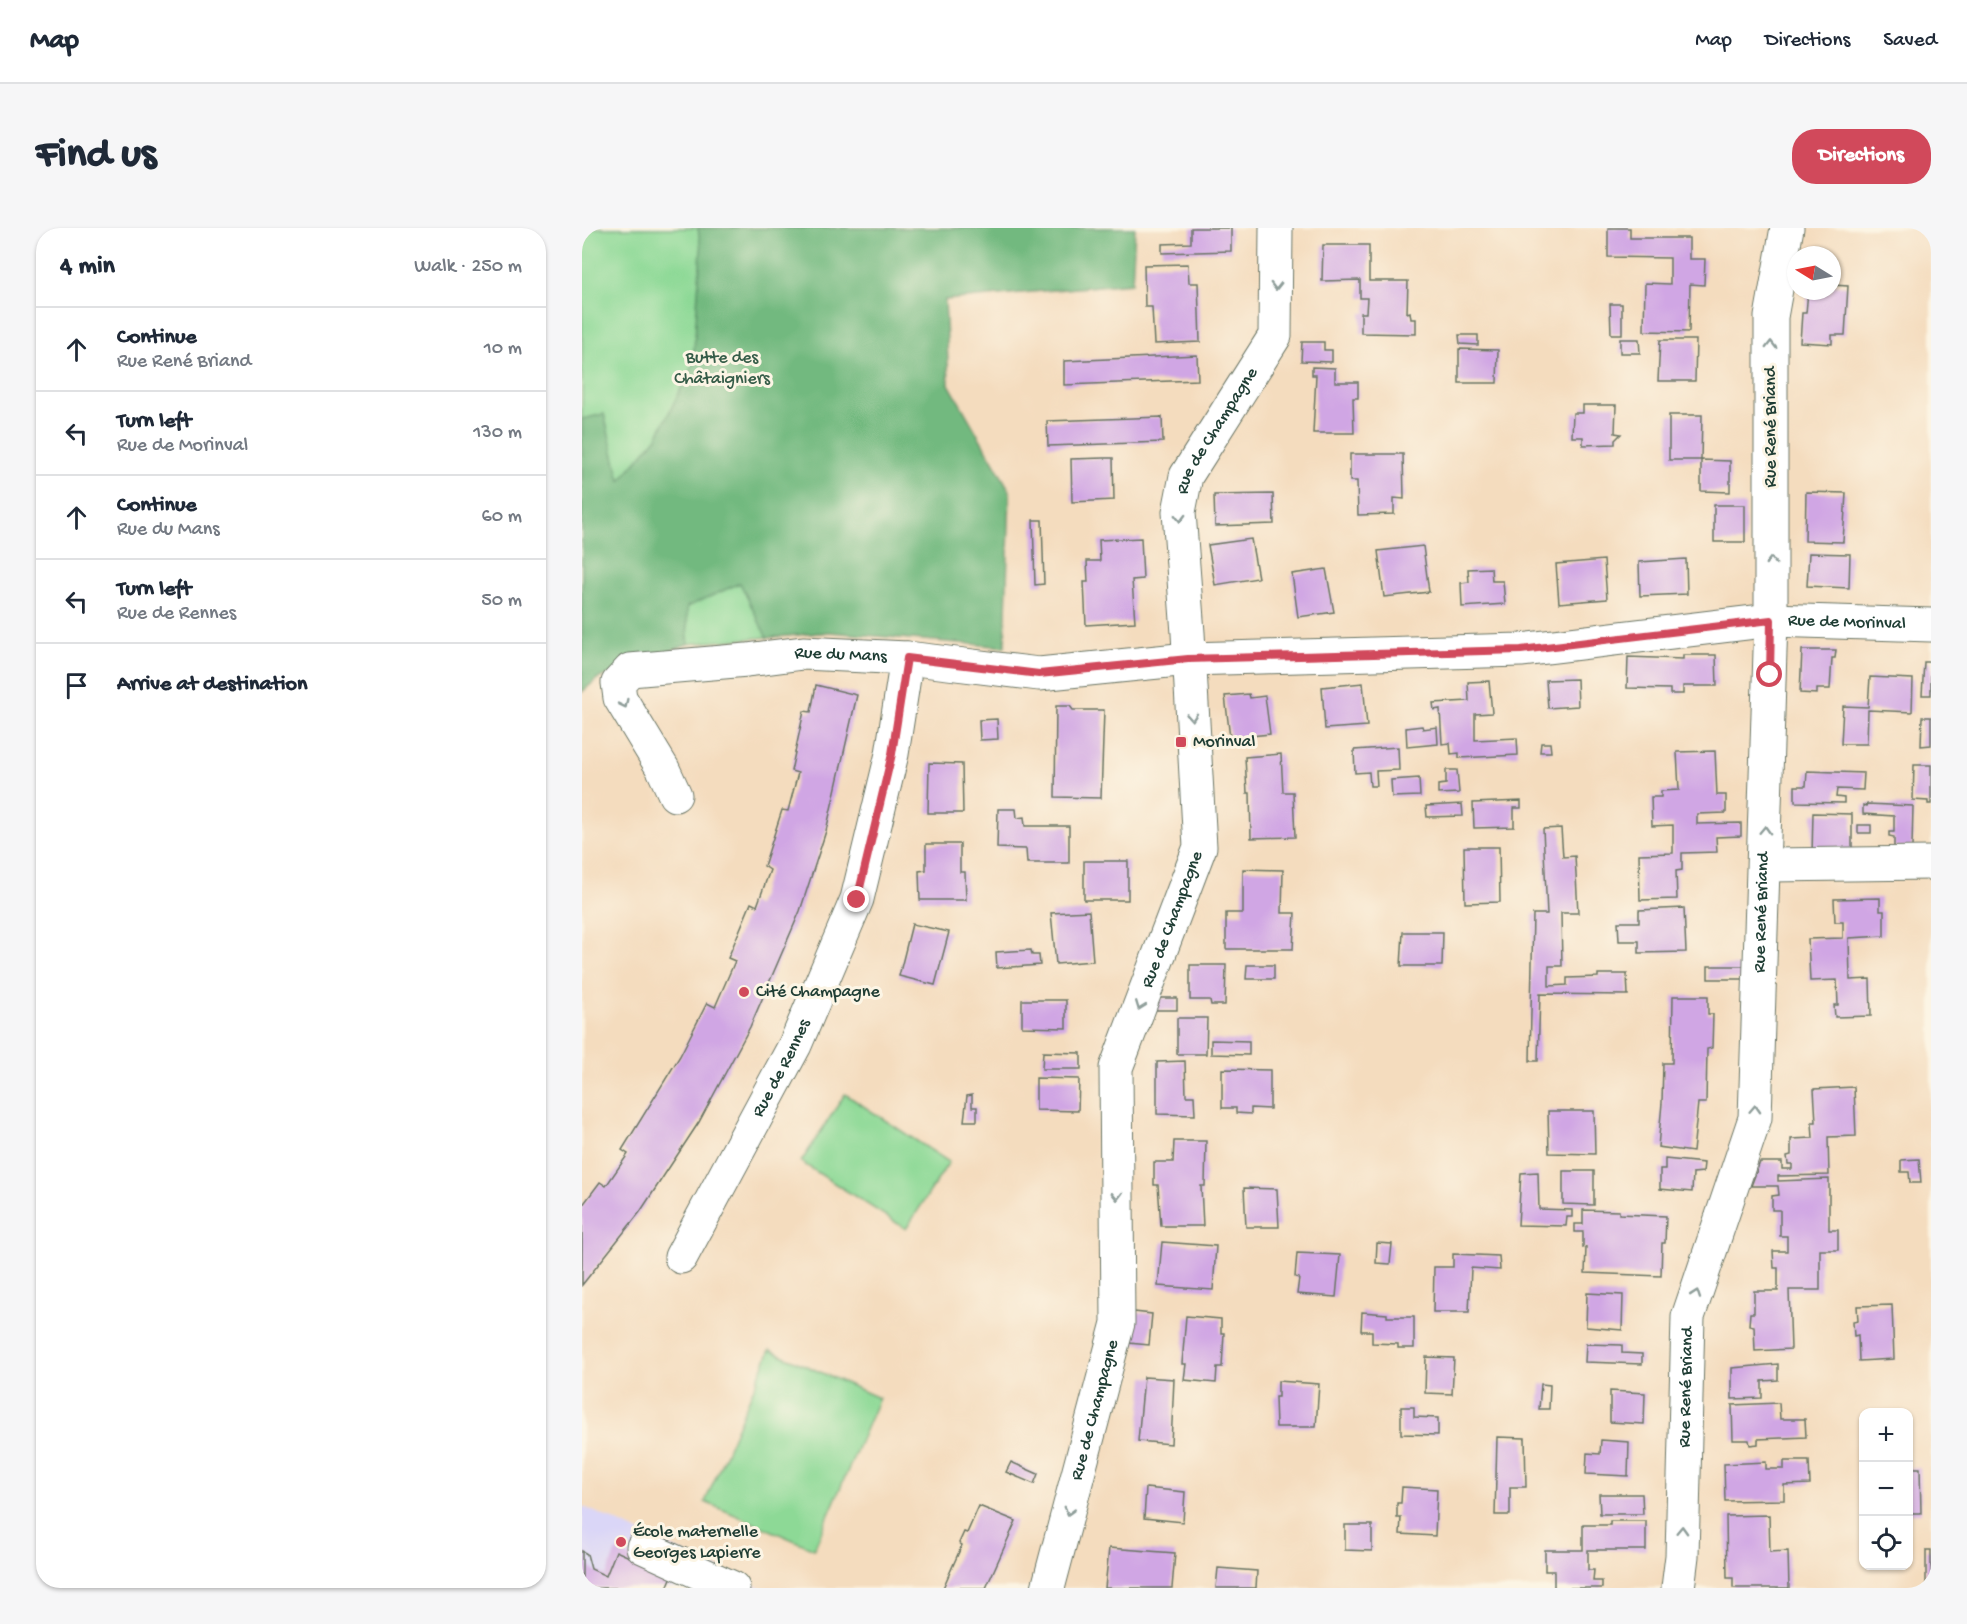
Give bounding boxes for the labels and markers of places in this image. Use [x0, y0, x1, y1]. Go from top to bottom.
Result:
place label: Morinval [1193, 732, 1256, 753]
marker: Morinval [1174, 735, 1188, 749]
place label: Cité Champagne [756, 982, 880, 1003]
marker: Cité Champagne [737, 985, 751, 999]
place label: École maternelle Georges Lapierre [633, 1522, 761, 1564]
marker: École maternelle Georges Lapierre [614, 1535, 628, 1549]

